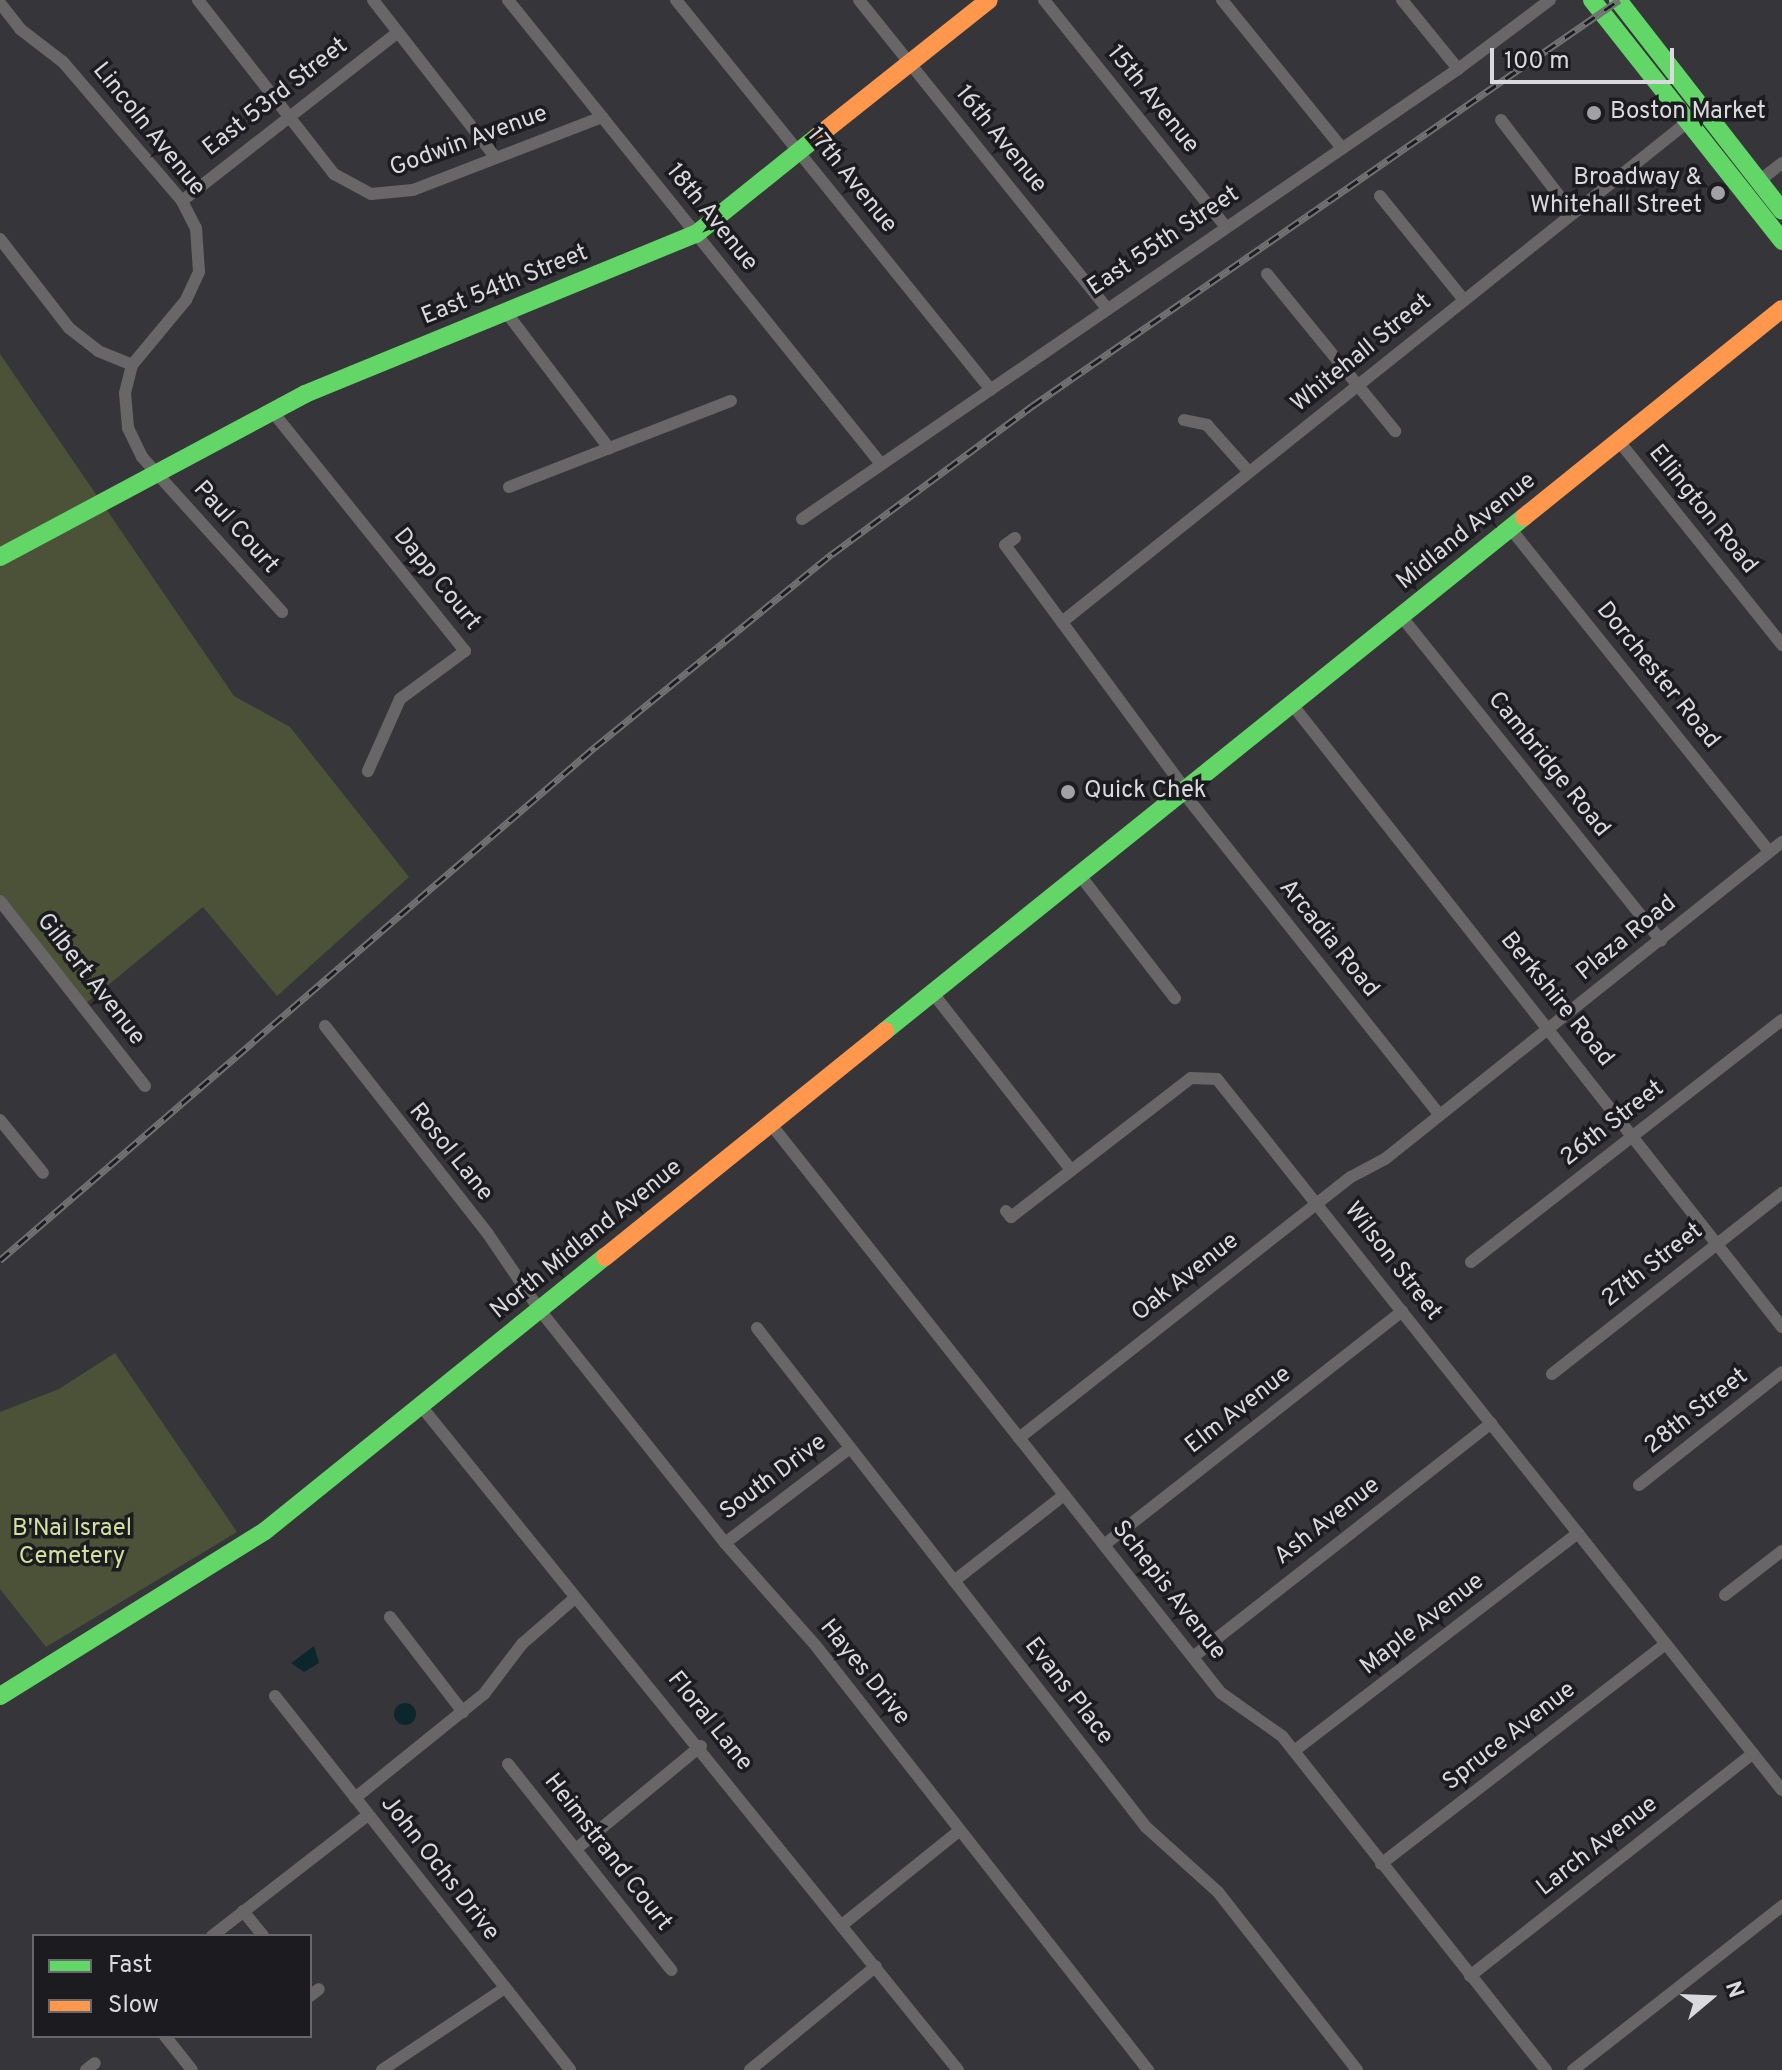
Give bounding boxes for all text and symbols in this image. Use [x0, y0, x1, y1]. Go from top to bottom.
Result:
street label: East 53rd Street [198, 32, 354, 164]
scale bar [1494, 32, 1678, 82]
street label: 15th Avenue [1099, 40, 1205, 160]
text: 100 m [1504, 47, 1570, 77]
street label: Lincoln Avenue [85, 57, 211, 203]
street label: 16th Avenue [948, 80, 1052, 200]
place label: Boston Market [1610, 99, 1766, 127]
street label: Godwin Avenue [386, 100, 552, 184]
marker: Boston Market [1585, 104, 1603, 122]
street label: 17th Avenue [799, 122, 903, 240]
street label: 18th Avenue [659, 158, 763, 278]
place label: Broadway & Whitehall Street [1530, 165, 1702, 221]
street label: East 55th Street [1083, 181, 1245, 303]
marker: Broadway & Whitehall Street [1709, 184, 1727, 202]
street label: East 54th Street [418, 240, 592, 332]
street label: Whitehall Street [1286, 289, 1438, 419]
street label: Ellington Road [1641, 440, 1763, 580]
street label: Midland Avenue [1391, 467, 1543, 597]
street label: Paul Court [186, 476, 284, 580]
street label: Dapp Court [386, 523, 486, 637]
street label: Dorchester Road [1589, 597, 1725, 755]
street label: Cambridge Road [1481, 687, 1615, 843]
place label: Quick Chek [1084, 778, 1207, 806]
marker: Quick Chek [1059, 783, 1077, 801]
street label: Arcadia Road [1272, 874, 1384, 1004]
street label: Plaza Road [1571, 890, 1683, 988]
street label: Gilbert Avenue [29, 908, 151, 1052]
street label: Berkshire Road [1493, 927, 1619, 1073]
street label: 26th Street [1556, 1075, 1670, 1173]
street label: Rosol Lane [402, 1098, 498, 1208]
street label: North Midland Avenue [485, 1154, 689, 1326]
street label: Wilson Street [1337, 1197, 1447, 1327]
street label: 27th Street [1597, 1218, 1709, 1314]
street label: Oak Avenue [1127, 1227, 1245, 1329]
street label: Elm Avenue [1180, 1361, 1298, 1461]
street label: 28th Street [1640, 1363, 1754, 1461]
street label: South Drive [715, 1429, 833, 1527]
street label: Ash Avenue [1269, 1472, 1387, 1572]
street label: Schepis Avenue [1104, 1515, 1232, 1667]
park label: B'Nai Israel Cemetery [12, 1516, 132, 1572]
street label: Maple Avenue [1355, 1567, 1491, 1683]
street label: Hayes Drive [813, 1614, 915, 1732]
street label: Evans Place [1017, 1633, 1119, 1751]
street label: Floral Lane [660, 1666, 758, 1778]
street label: Spruce Avenue [1438, 1676, 1582, 1798]
street label: Heimstrand Court [537, 1769, 677, 1937]
street label: John Ochs Drive [373, 1791, 505, 1947]
street label: Larch Avenue [1531, 1791, 1665, 1903]
legend [32, 1934, 312, 2038]
text: Fast [108, 1951, 152, 1981]
north arrow [1670, 1958, 1750, 2038]
text: N [1718, 1978, 1748, 2002]
text: Slow [108, 1991, 159, 2021]

